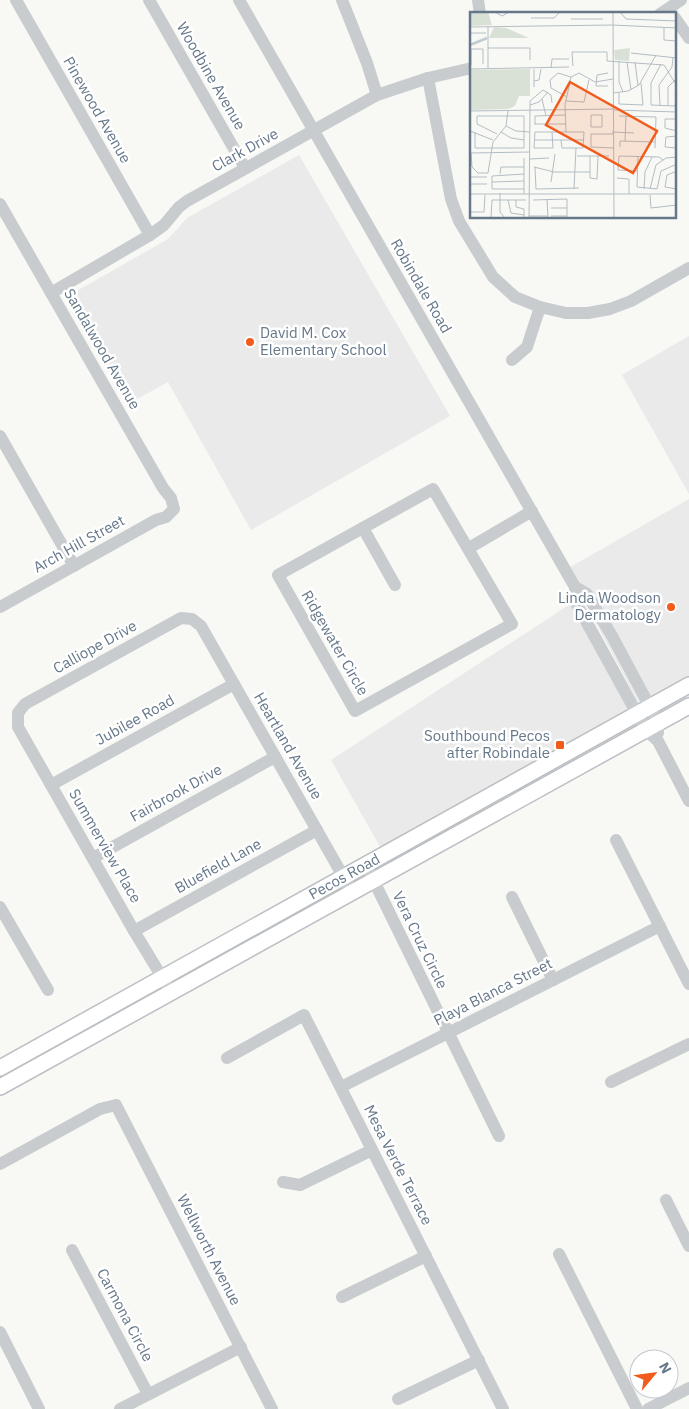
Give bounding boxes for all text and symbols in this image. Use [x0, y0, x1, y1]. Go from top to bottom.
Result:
inset map [470, 12, 676, 219]
street label: Woodbine Avenue [173, 18, 250, 133]
street label: Pinewood Avenue [59, 53, 136, 167]
street label: Clark Drive [208, 124, 281, 176]
street label: Robindale Road [387, 235, 456, 336]
street label: Sandalwood Avenue [60, 285, 145, 413]
place label: David M. Cox Elementary School [260, 323, 387, 359]
marker: David M. Cox Elementary School [244, 336, 256, 348]
street label: Arch Hill Street [30, 511, 128, 577]
street label: Ridgewater Circle [298, 587, 373, 699]
place label: Linda Woodson Dermatology [558, 588, 662, 624]
marker: Linda Woodson Dermatology [665, 601, 677, 613]
street label: Calliope Drive [50, 616, 140, 677]
street label: Heartland Avenue [250, 689, 327, 803]
street label: Jubilee Road [92, 690, 177, 749]
place label: Southbound Pecos after Robindale [424, 726, 550, 762]
marker: Southbound Pecos after Robindale [554, 739, 566, 751]
street label: Fairbrook Drive [126, 759, 225, 826]
street label: Summerview Place [65, 785, 146, 906]
street label: Bluefield Lane [171, 834, 264, 897]
street label: Pecos Road [305, 849, 383, 903]
street label: Vera Cruz Circle [389, 888, 452, 992]
street label: Playa Blanca Street [430, 953, 555, 1030]
street label: Mesa Verde Terrace [360, 1101, 437, 1228]
street label: Wellworth Avenue [173, 1191, 246, 1309]
street label: Carmona Circle [93, 1265, 158, 1365]
north arrow [629, 1349, 679, 1399]
text: N [655, 1359, 676, 1376]

